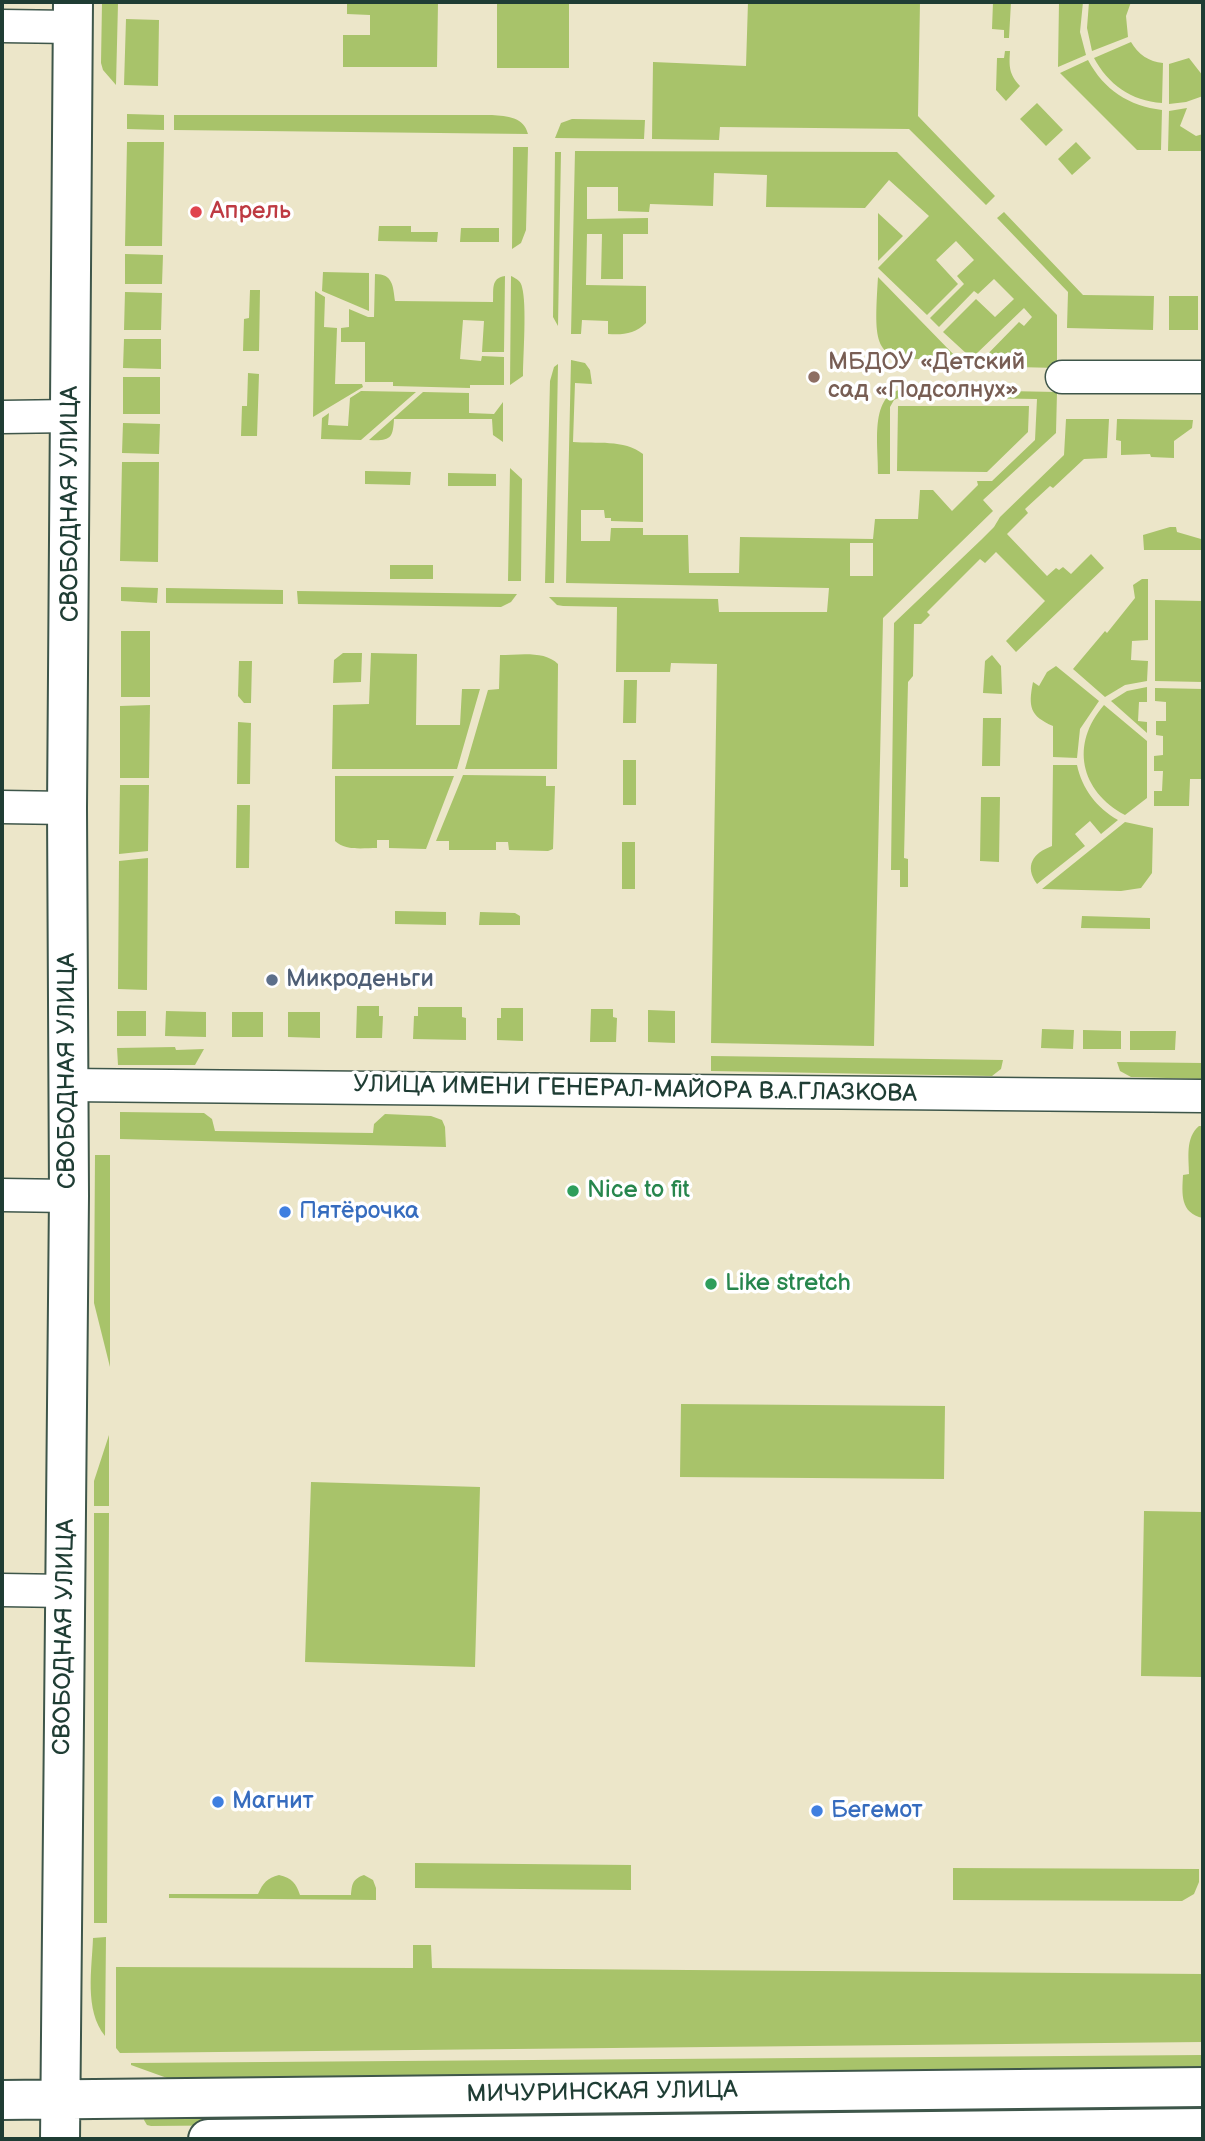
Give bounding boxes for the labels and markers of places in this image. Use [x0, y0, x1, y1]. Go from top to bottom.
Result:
place label: Апрель [210, 198, 291, 226]
marker: Апрель [188, 204, 204, 220]
place label: МБДОУ «Детский сад «Подсолнух» [828, 349, 1025, 405]
marker: МБДОУ «Детский сад «Подсолнух» [806, 369, 822, 385]
place label: Микроденьги [286, 966, 434, 994]
marker: Микроденьги [264, 972, 280, 988]
place label: Nice to fit [587, 1177, 690, 1205]
marker: Nice to fit [565, 1183, 581, 1199]
place label: Пятёрочка [299, 1198, 419, 1226]
marker: Пятёрочка [277, 1204, 293, 1220]
place label: Like stretch [725, 1270, 851, 1298]
marker: Like stretch [703, 1276, 719, 1292]
place label: Магнит [232, 1788, 314, 1816]
marker: Магнит [210, 1794, 226, 1810]
place label: Бегемот [831, 1797, 923, 1825]
marker: Бегемот [809, 1803, 825, 1819]

